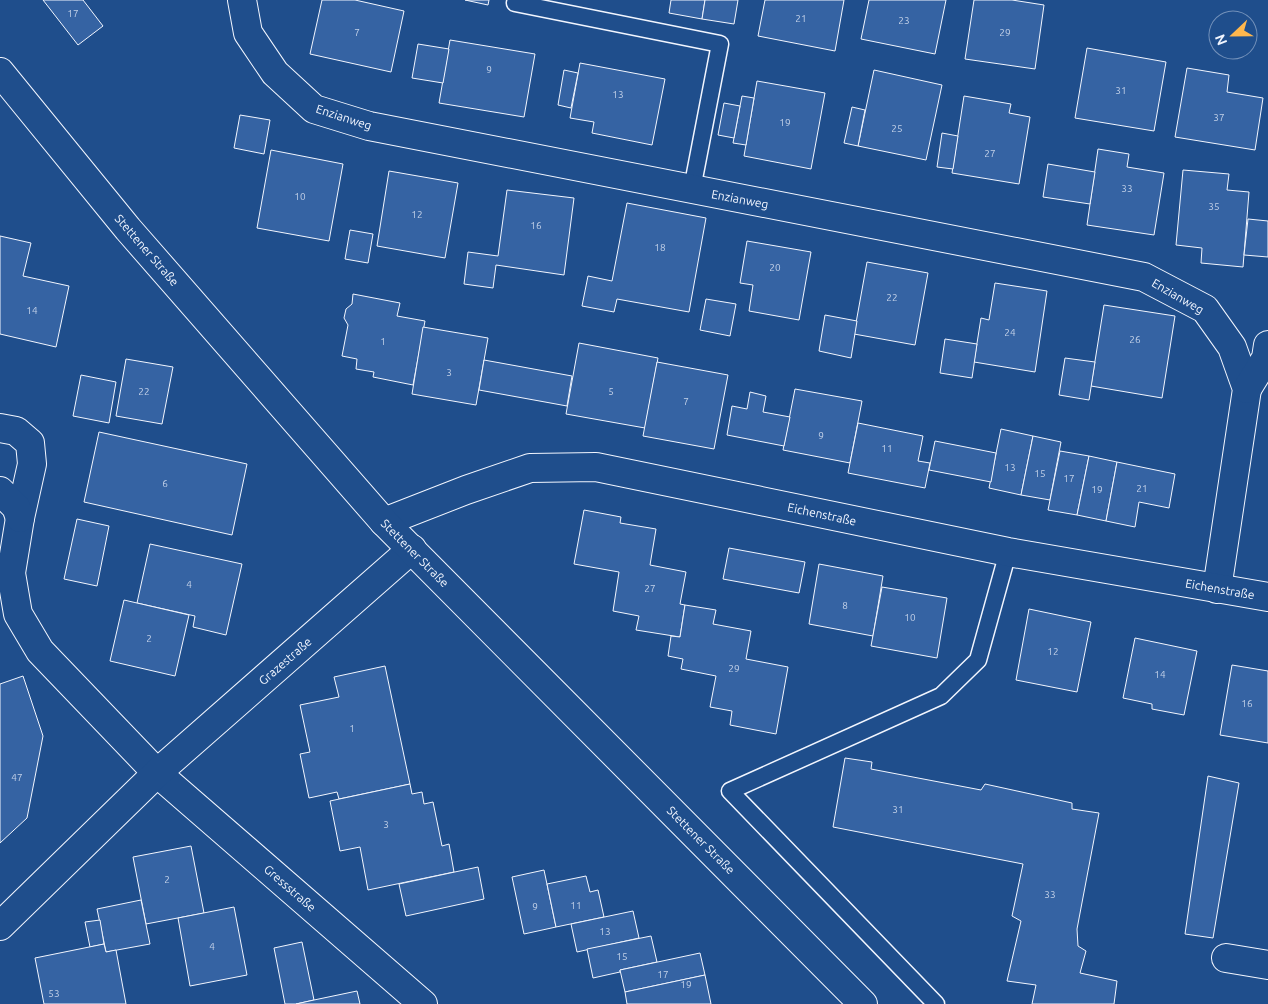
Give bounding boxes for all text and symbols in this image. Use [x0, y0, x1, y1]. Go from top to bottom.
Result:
house number: 17 [67, 8, 79, 19]
north arrow [1208, 10, 1258, 60]
house number: 21 [795, 13, 807, 24]
house number: 23 [898, 15, 910, 26]
house number: 7 [354, 27, 360, 38]
house number: 29 [999, 27, 1011, 38]
text: N [1212, 32, 1230, 48]
house number: 9 [486, 64, 492, 75]
house number: 31 [1115, 85, 1127, 96]
house number: 13 [612, 89, 624, 100]
street label: Enzianweg [314, 102, 374, 132]
house number: 37 [1213, 112, 1225, 123]
house number: 19 [779, 117, 791, 128]
house number: 25 [891, 123, 903, 134]
house number: 27 [984, 148, 996, 159]
house number: 33 [1121, 183, 1133, 194]
street label: Enzianweg [710, 187, 770, 211]
house number: 10 [294, 191, 306, 202]
house number: 35 [1208, 201, 1220, 212]
house number: 12 [411, 209, 423, 220]
street label: Stettener Straße [113, 212, 181, 288]
house number: 16 [530, 220, 542, 231]
house number: 18 [654, 242, 666, 253]
house number: 20 [769, 262, 781, 273]
street label: Enzianweg [1150, 276, 1206, 316]
house number: 22 [886, 292, 898, 303]
house number: 14 [26, 305, 38, 316]
house number: 24 [1004, 327, 1016, 338]
house number: 26 [1129, 334, 1141, 345]
house number: 1 [380, 336, 386, 347]
house number: 3 [446, 367, 452, 378]
house number: 22 [138, 386, 150, 397]
house number: 5 [608, 386, 614, 397]
house number: 7 [683, 396, 689, 407]
house number: 9 [818, 430, 824, 441]
house number: 11 [881, 443, 893, 454]
house number: 13 [1004, 462, 1016, 473]
house number: 15 [1034, 468, 1046, 479]
house number: 17 [1063, 473, 1075, 484]
house number: 6 [162, 478, 168, 489]
house number: 21 [1136, 483, 1148, 494]
house number: 19 [1091, 484, 1103, 495]
street label: Eichenstraße [786, 500, 858, 528]
street label: Stettener Straße [379, 517, 451, 589]
street label: Eichenstraße [1184, 577, 1256, 601]
house number: 4 [186, 579, 192, 590]
house number: 27 [644, 583, 656, 594]
house number: 8 [842, 600, 848, 611]
house number: 10 [904, 612, 916, 623]
house number: 2 [146, 633, 152, 644]
street label: Grazestraße [256, 635, 314, 687]
house number: 12 [1047, 646, 1059, 657]
house number: 29 [728, 663, 740, 674]
house number: 14 [1154, 669, 1166, 680]
house number: 16 [1241, 698, 1253, 709]
house number: 1 [349, 723, 355, 734]
house number: 47 [11, 772, 23, 783]
street label: Stettener Straße [665, 804, 737, 876]
house number: 31 [892, 804, 904, 815]
house number: 3 [383, 819, 389, 830]
street label: Gressstraße [262, 862, 318, 914]
house number: 2 [164, 874, 170, 885]
house number: 33 [1044, 889, 1056, 900]
house number: 11 [570, 900, 582, 911]
house number: 9 [532, 901, 538, 912]
house number: 13 [599, 926, 611, 937]
house number: 4 [209, 941, 215, 952]
house number: 15 [616, 951, 628, 962]
house number: 17 [657, 969, 669, 980]
house number: 19 [680, 979, 692, 990]
house number: 53 [48, 988, 60, 999]

